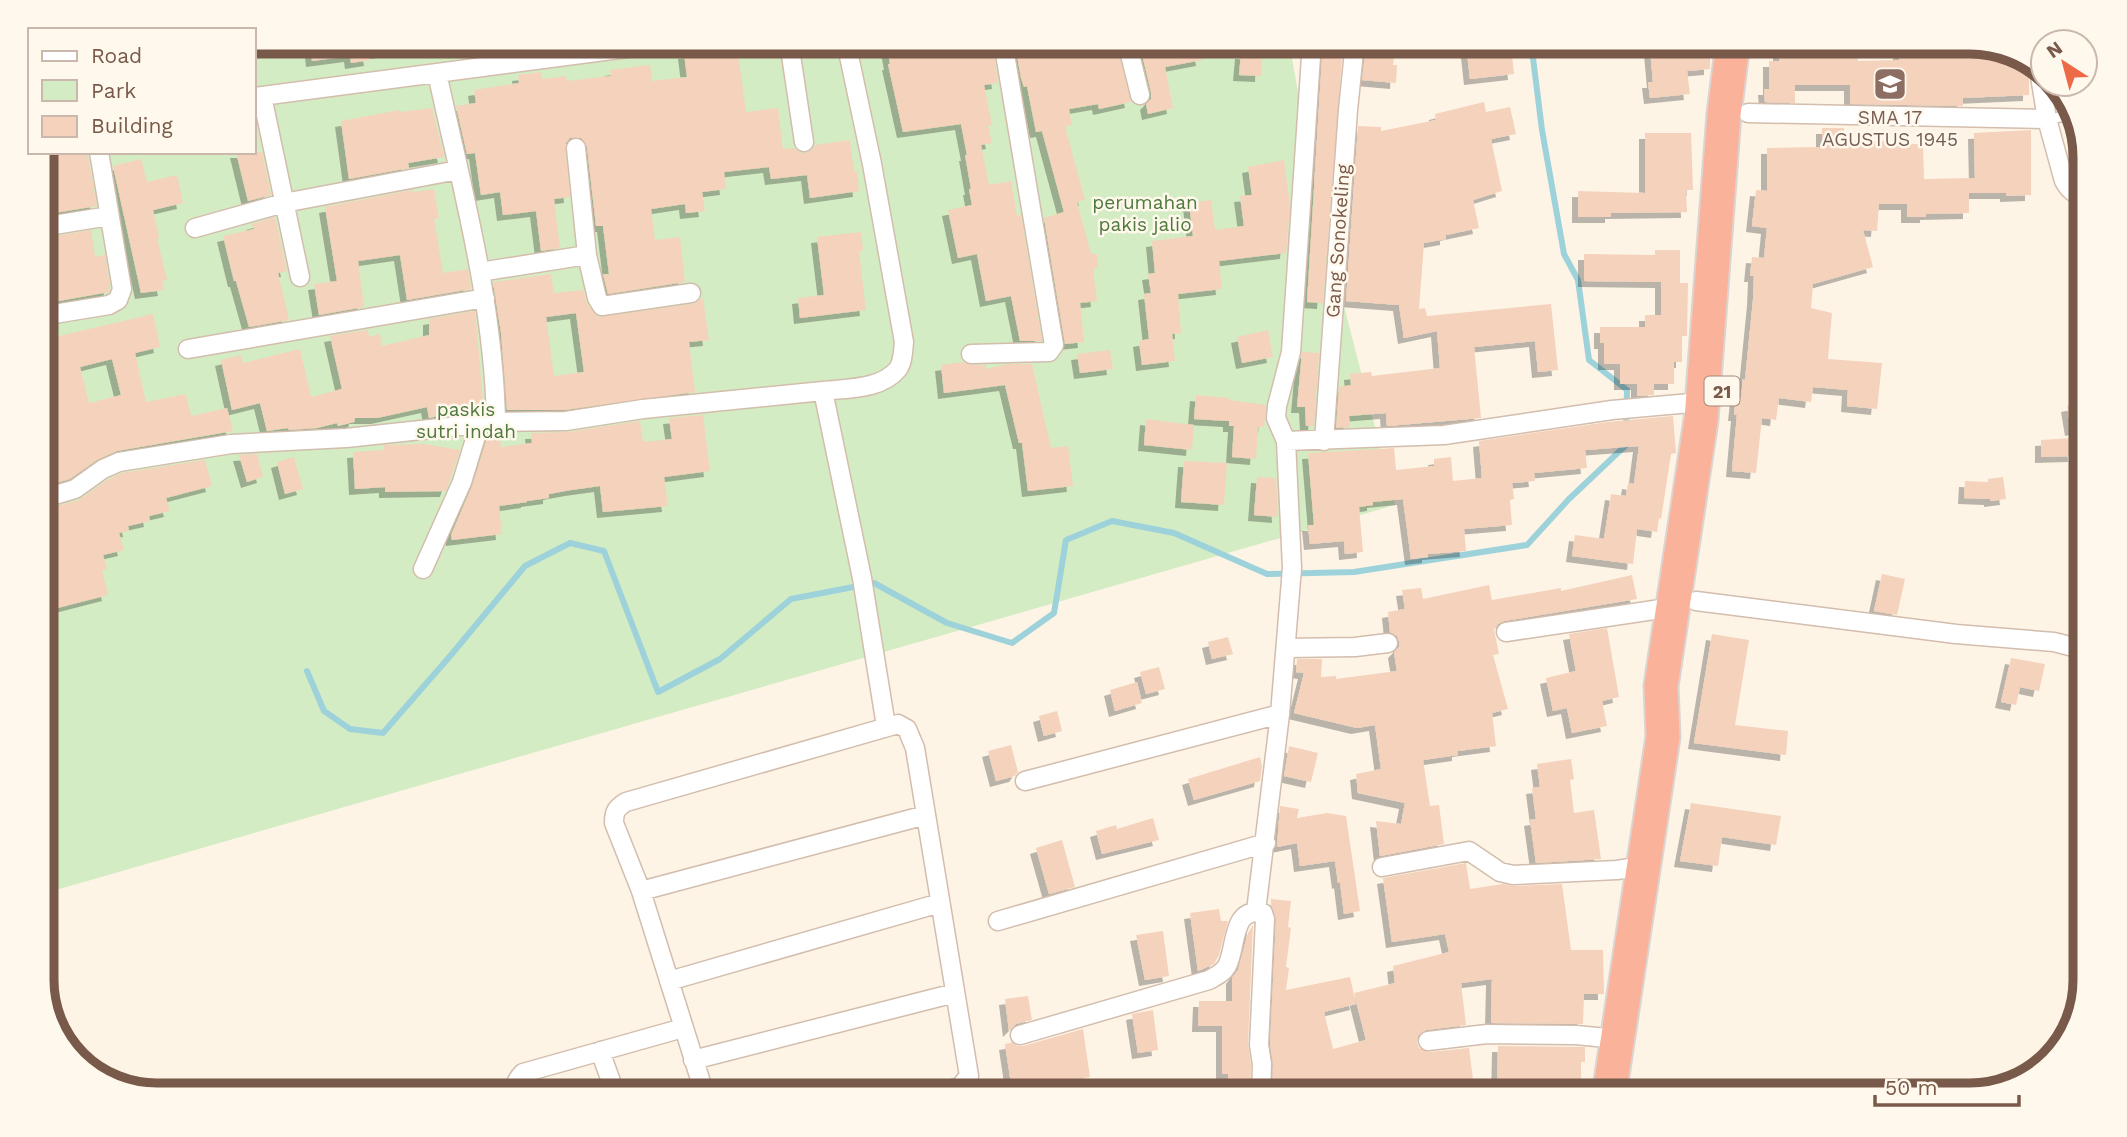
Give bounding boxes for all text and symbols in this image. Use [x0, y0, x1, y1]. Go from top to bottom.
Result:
legend [28, 28, 256, 154]
north arrow [2029, 28, 2099, 98]
text: N [2042, 36, 2067, 63]
text: Road [91, 43, 142, 68]
school or university icon: SMA 17 AGUSTUS 1945 [1871, 65, 1909, 103]
text: Park [91, 78, 136, 103]
place label: SMA 17 AGUSTUS 1945 [1822, 106, 1958, 151]
text: Building [91, 113, 173, 138]
street label: Gang Sonokeling [1321, 163, 1355, 318]
park label: perumahan pakis jalio [1092, 191, 1198, 236]
road number: 21 [1704, 376, 1740, 405]
park label: paskis sutri indah [416, 398, 516, 443]
scale bar [1875, 1064, 2018, 1108]
text: 50 m [1885, 1075, 1937, 1100]

